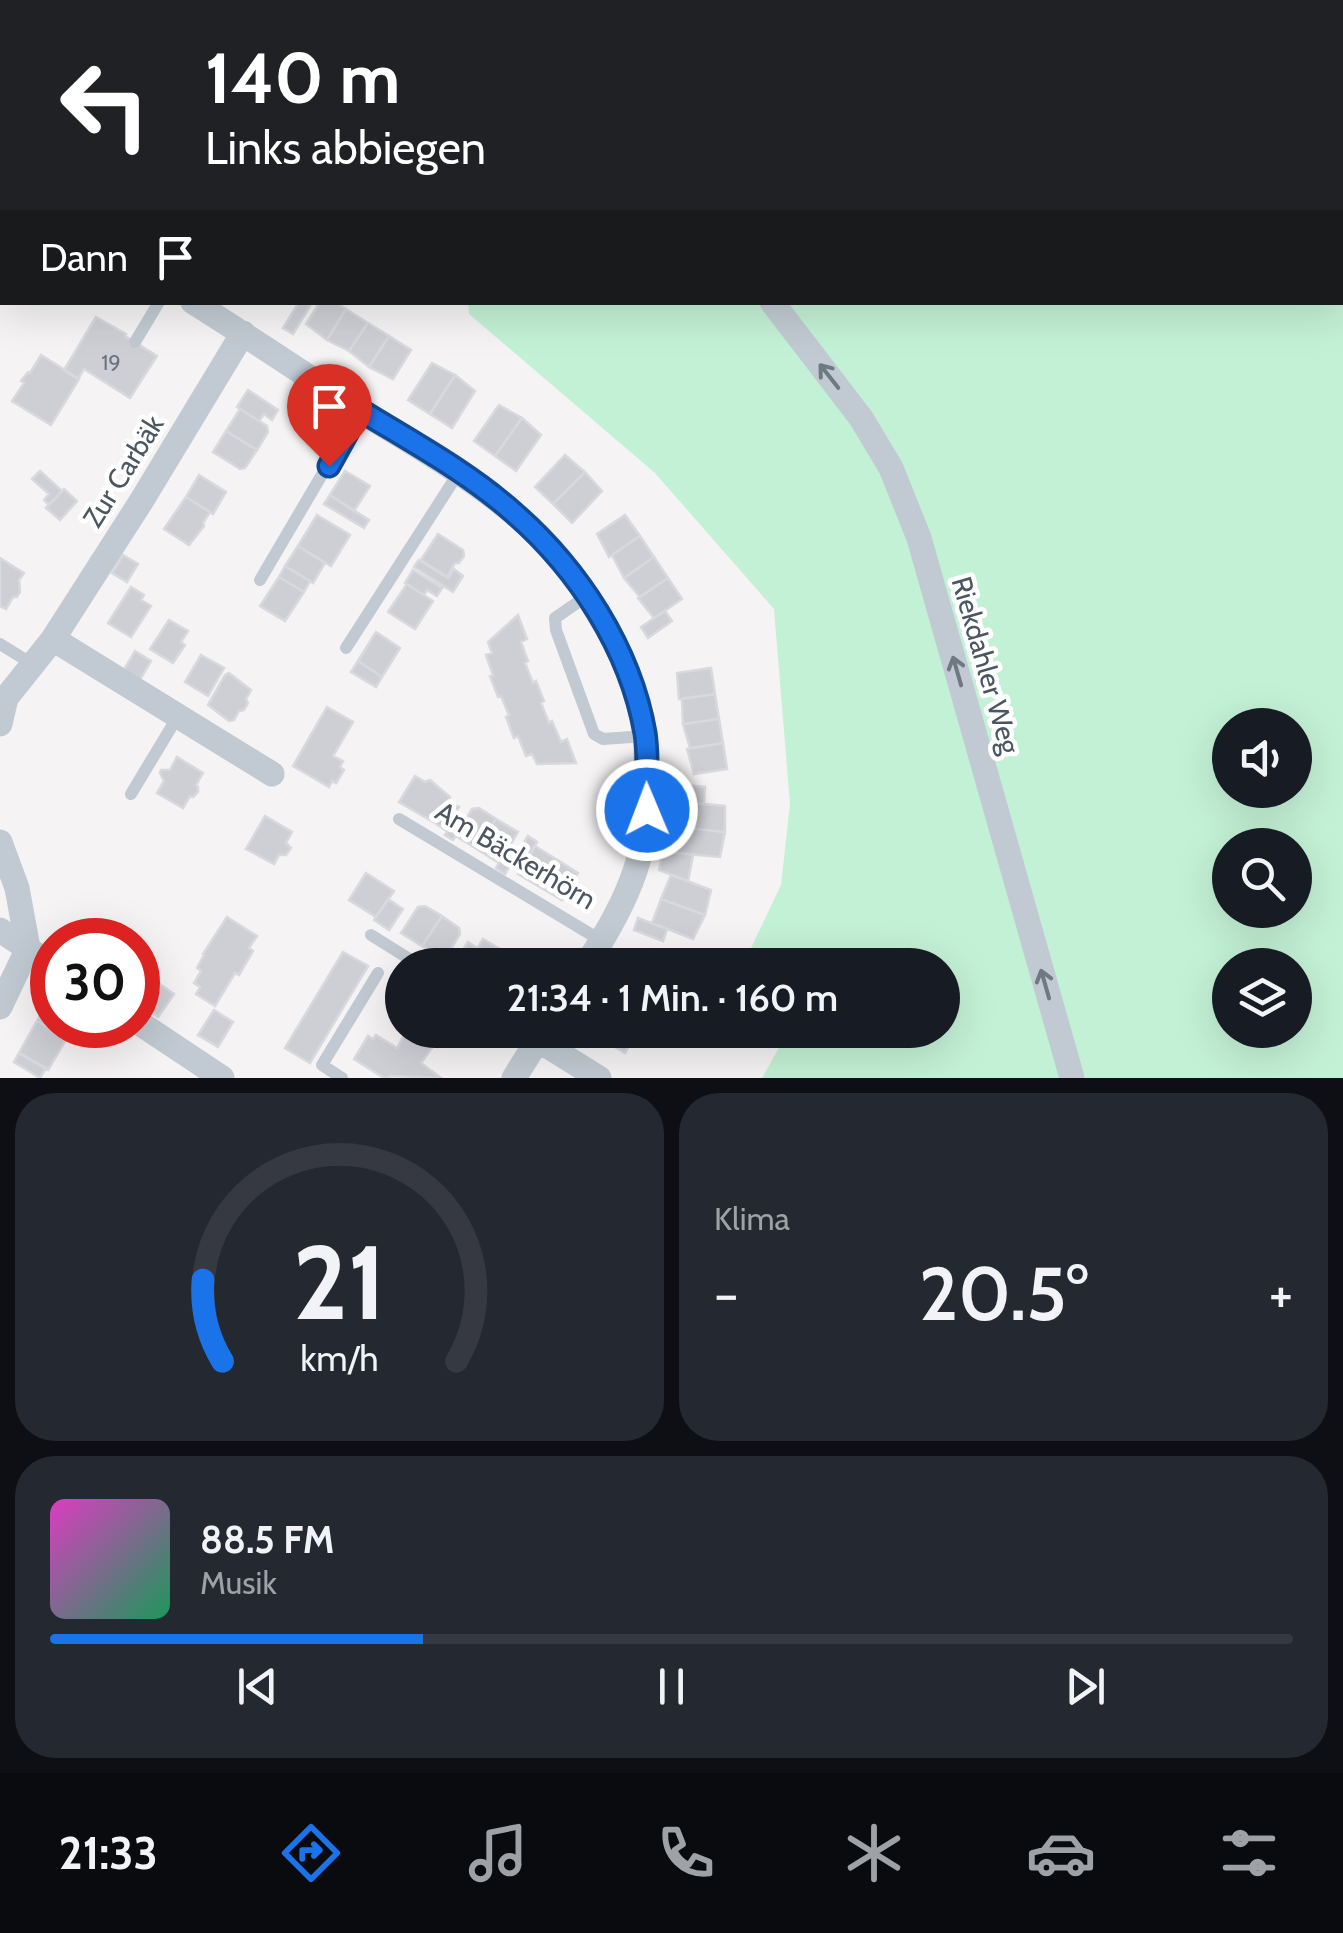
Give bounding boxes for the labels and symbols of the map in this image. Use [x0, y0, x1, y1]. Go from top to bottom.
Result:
house number: 19 [101, 349, 121, 376]
one-way arrow [818, 363, 839, 390]
pin [287, 364, 372, 467]
street label: Zur Carbäk [75, 408, 171, 533]
street label: Riekdahler Weg [944, 573, 1028, 758]
one-way arrow [947, 656, 965, 688]
position arrow [595, 758, 699, 862]
street label: Am Bäckerhörn [430, 794, 602, 916]
speed limit sign: 30 [30, 918, 160, 1048]
one-way arrow [1035, 969, 1053, 1000]

